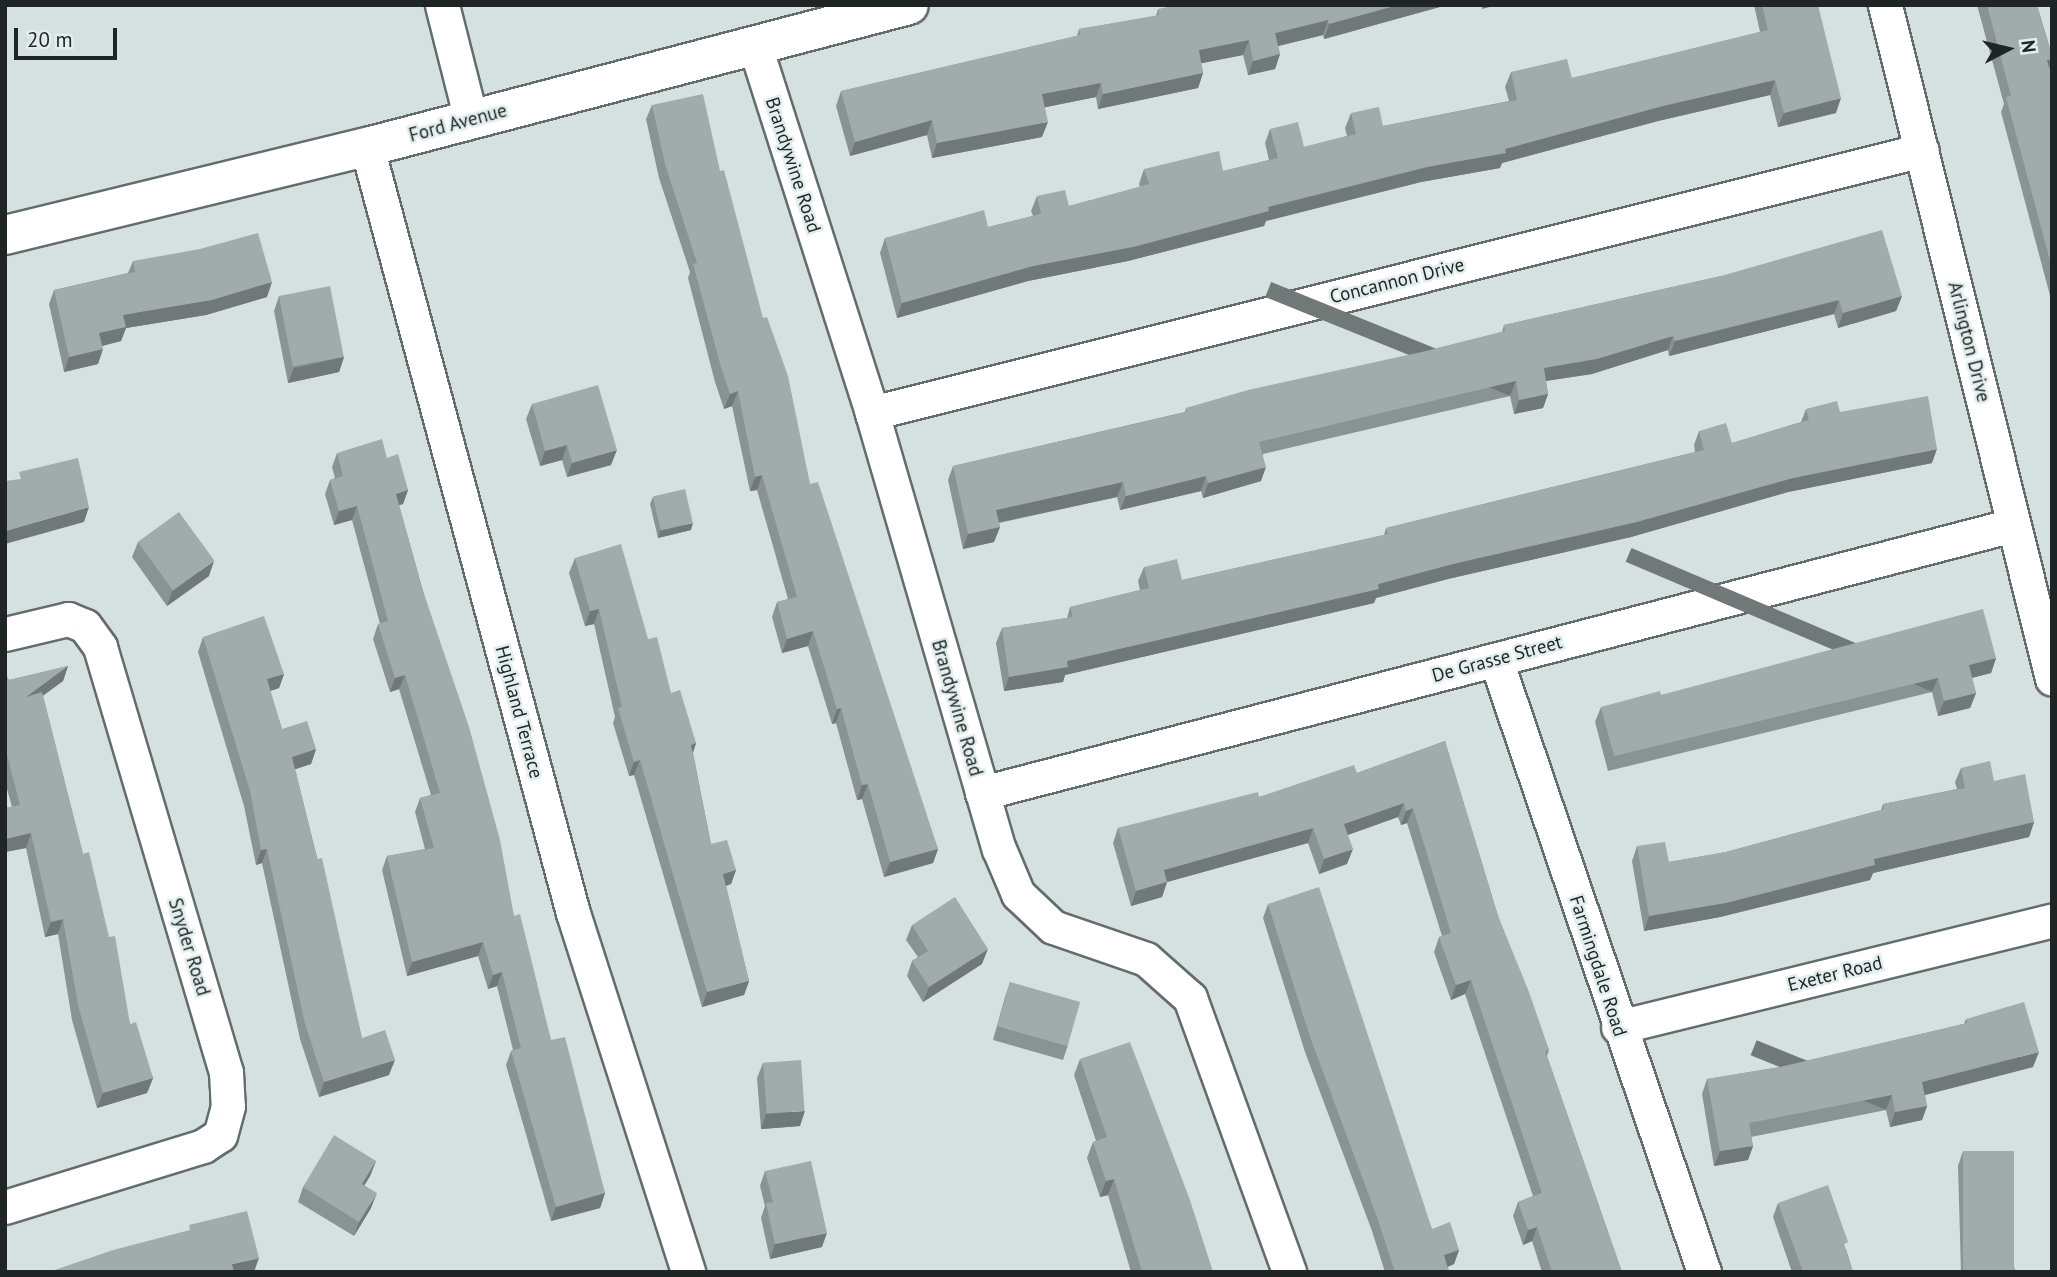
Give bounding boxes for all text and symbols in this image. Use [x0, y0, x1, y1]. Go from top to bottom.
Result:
scale bar [18, 14, 121, 58]
north arrow [1973, 14, 2043, 84]
text: 20 m [27, 26, 73, 53]
text: N [2016, 39, 2042, 54]
street label: Brandywine Road [760, 94, 826, 236]
street label: Ford Avenue [406, 99, 510, 147]
street label: Concannon Drive [1327, 253, 1467, 309]
street label: Arlington Drive [1943, 279, 1995, 405]
street label: De Grasse Street [1429, 631, 1565, 687]
street label: Brandywine Road [927, 637, 987, 779]
street label: Highland Terrace [490, 643, 548, 781]
street label: Farmingdale Road [1564, 893, 1632, 1039]
street label: Snyder Road [163, 895, 215, 999]
street label: Exeter Road [1785, 951, 1885, 997]

